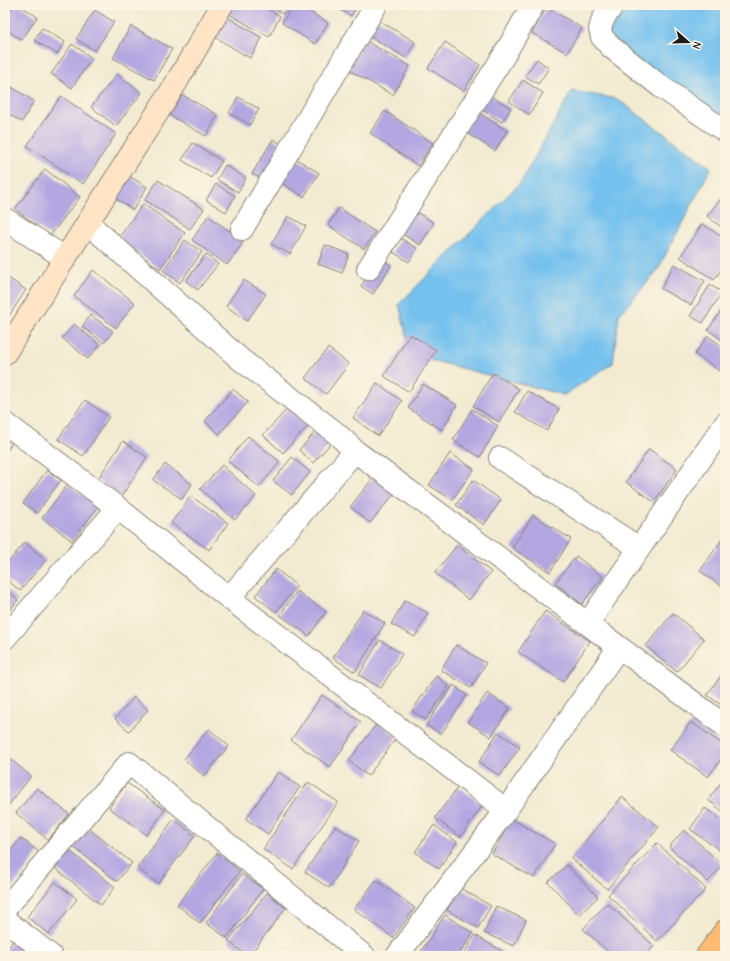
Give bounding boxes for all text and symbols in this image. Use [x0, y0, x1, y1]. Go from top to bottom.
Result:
north arrow [668, 22, 708, 62]
text: N [690, 40, 704, 51]

